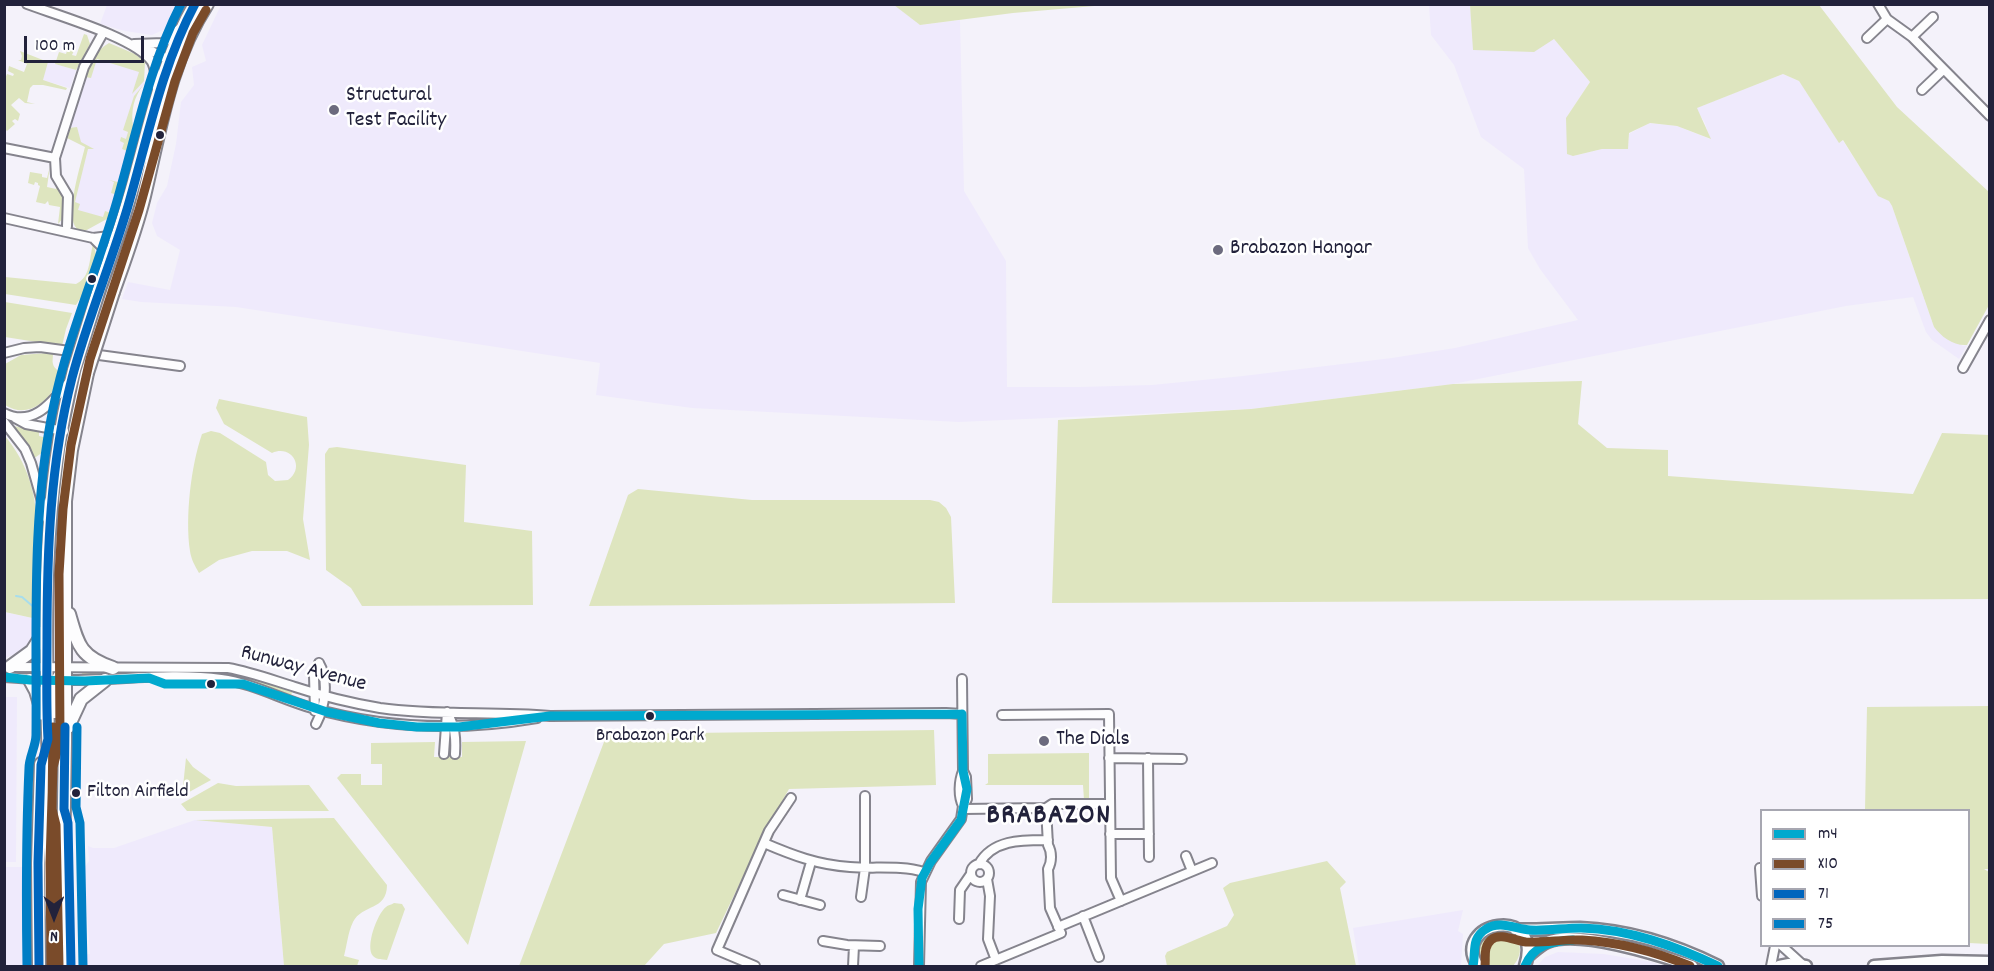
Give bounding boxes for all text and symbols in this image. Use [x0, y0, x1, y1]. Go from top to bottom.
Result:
scale bar [27, 24, 147, 62]
text: 100 m [35, 34, 75, 59]
place label: Structural Test Facility [346, 84, 446, 136]
marker: Structural Test Facility [327, 103, 341, 117]
unlabelled marker [154, 129, 166, 141]
place label: Brabazon Hangar [1230, 237, 1372, 263]
marker: Brabazon Hangar [1211, 243, 1225, 257]
unlabelled marker [86, 273, 98, 285]
street label: Runway Avenue [237, 641, 369, 699]
unlabelled marker [205, 678, 217, 690]
marker: Brabazon Park [644, 710, 656, 722]
place label: Brabazon Park [596, 725, 704, 749]
place label: The Dials [1056, 728, 1130, 754]
marker: The Dials [1037, 734, 1051, 748]
place label: Filton Airfield [87, 781, 189, 805]
marker: Filton Airfield [70, 787, 82, 799]
district label: BRABAZON [986, 801, 1112, 835]
legend [1760, 809, 1970, 947]
text: m4 [1818, 822, 1838, 847]
text: X10 [1818, 852, 1838, 877]
text: 71 [1818, 882, 1829, 907]
north arrow [24, 887, 84, 947]
text: 75 [1818, 912, 1833, 937]
text: N [50, 924, 58, 947]

